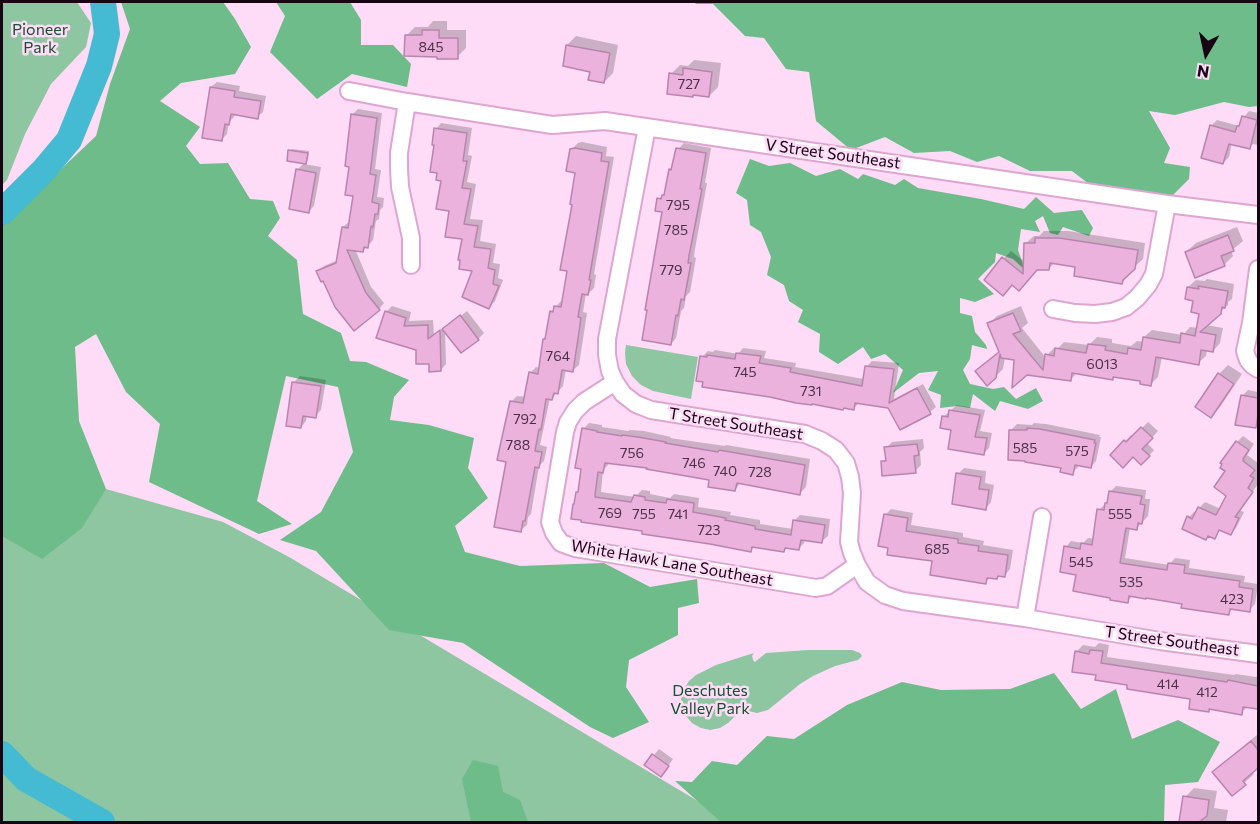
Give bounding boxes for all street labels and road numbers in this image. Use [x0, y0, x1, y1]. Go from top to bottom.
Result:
street label: V Street Southeast [764, 135, 902, 173]
street label: T Street Southeast [667, 404, 805, 444]
street label: White Hawk Lane Southeast [570, 536, 774, 590]
street label: T Street Southeast [1103, 622, 1241, 660]

